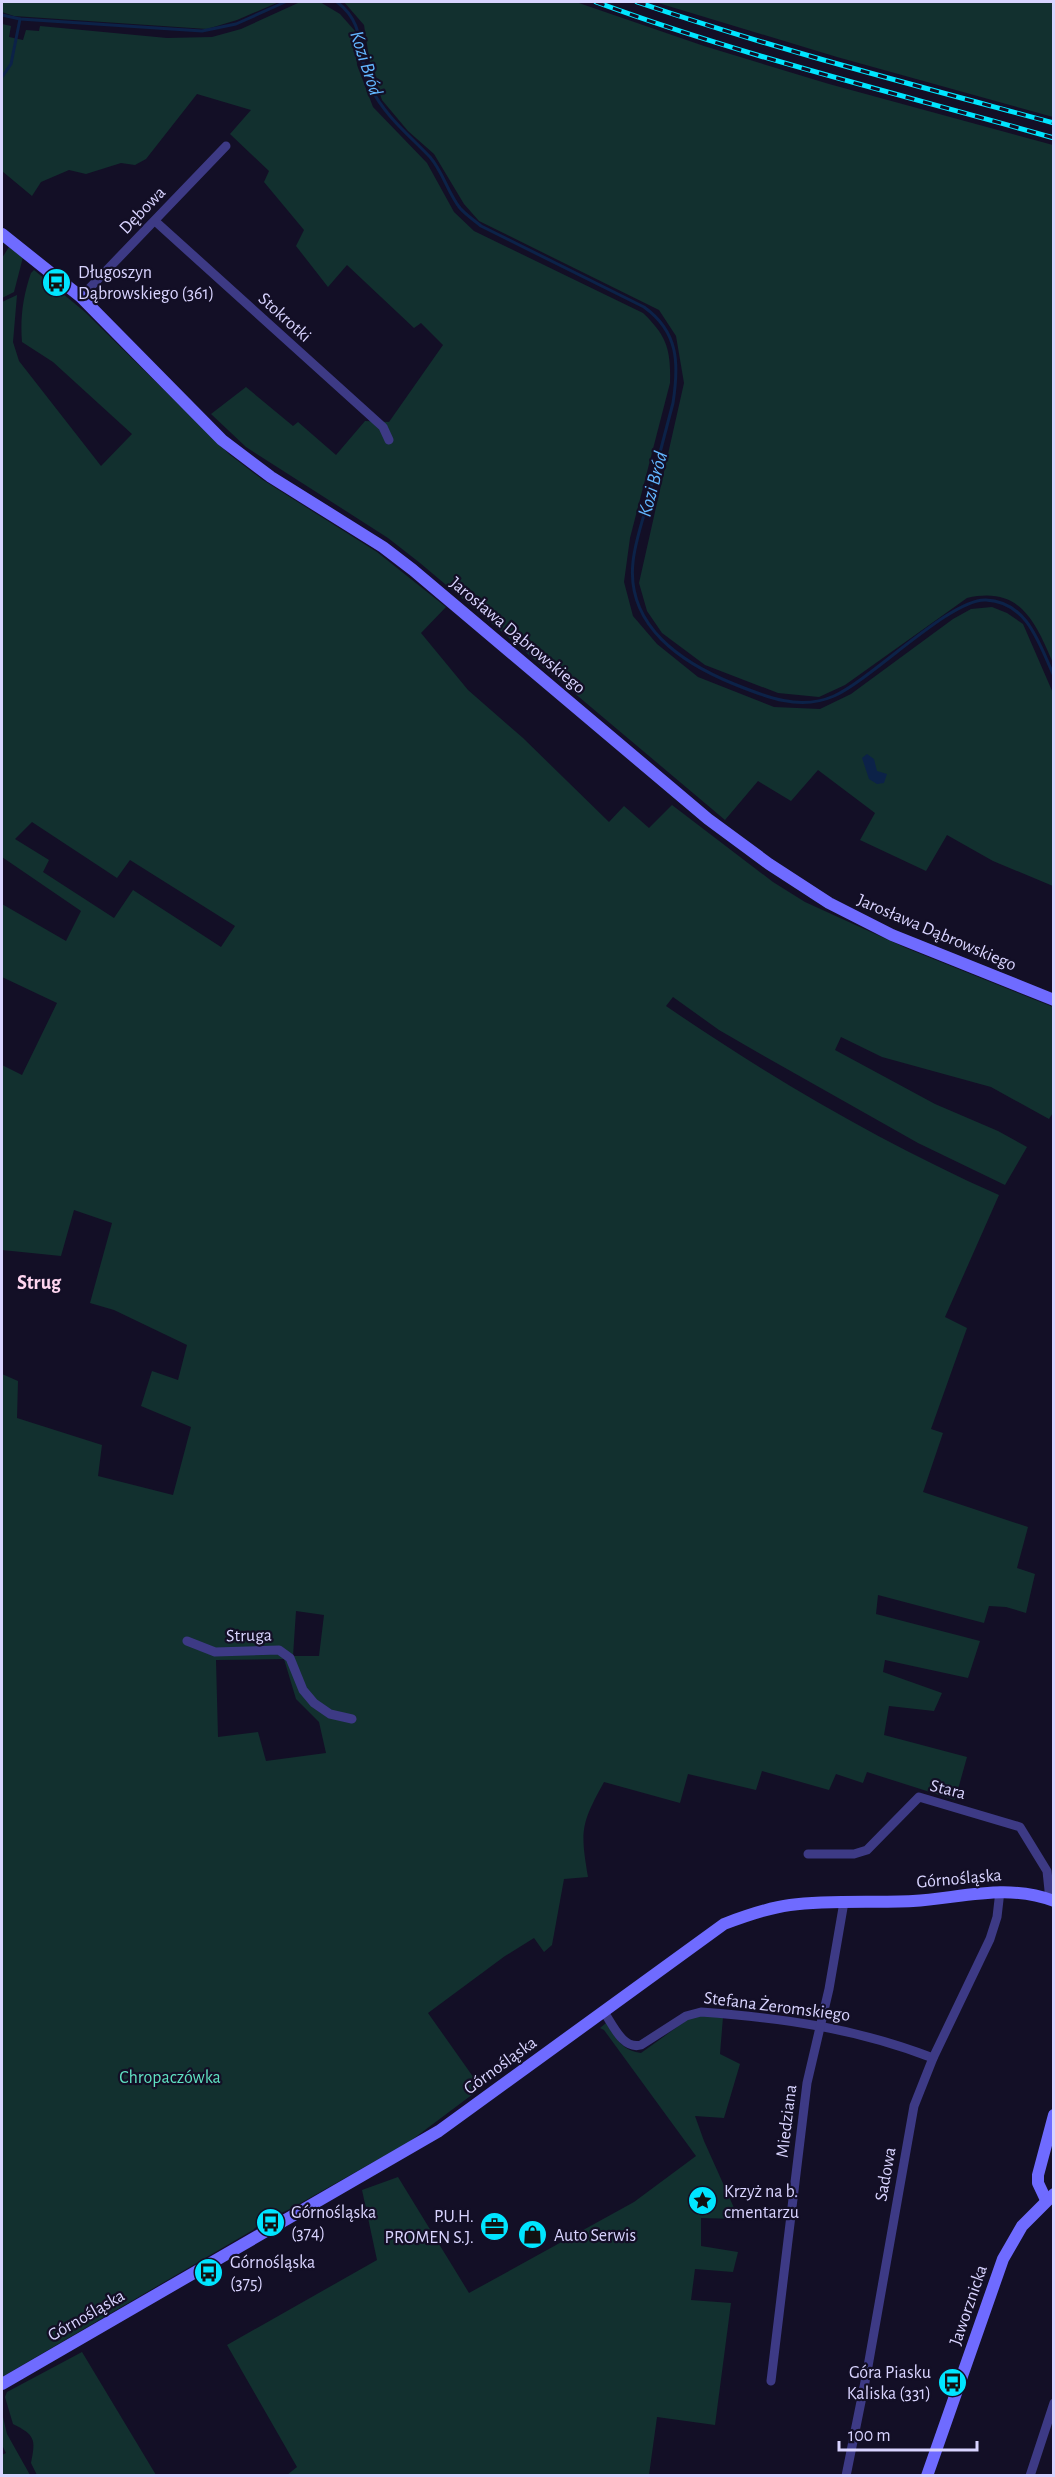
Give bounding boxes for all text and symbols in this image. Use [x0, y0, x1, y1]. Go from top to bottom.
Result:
water label: Kozi Bród [346, 28, 386, 98]
street label: Dębowa [116, 184, 169, 238]
place label: Długoszyn Dąbrowskiego (361) [78, 264, 214, 303]
bus stop icon: Długoszyn Dąbrowskiego (361) [41, 266, 73, 298]
street label: Stokrotki [255, 290, 314, 346]
water label: Kozi Bród [635, 449, 671, 519]
street label: Jarosława Dąbrowskiego [446, 574, 589, 698]
street label: Jarosława Dąbrowskiego [854, 891, 1019, 975]
district label: Strug [17, 1273, 62, 1293]
street label: Struga [226, 1627, 272, 1645]
street label: Stara [928, 1777, 968, 1803]
street label: Górnośląska [916, 1866, 1002, 1892]
street label: Stefana Żeromskiego [703, 1987, 852, 2025]
street label: Górnośląska [461, 2033, 540, 2098]
park label: Chropaczówka [119, 2069, 221, 2087]
street label: Miedziana [774, 2083, 800, 2159]
street label: Sadowa [872, 2146, 900, 2203]
place label: Krzyż na b. cmentarzu [724, 2183, 799, 2222]
place icon: Krzyż na b. cmentarzu [687, 2185, 719, 2217]
place label: Górnośląska (374) [291, 2204, 376, 2243]
bus stop icon: Górnośląska (374) [254, 2206, 286, 2238]
place label: P.U.H. PROMEN S.J. [385, 2208, 474, 2247]
office icon: P.U.H. PROMEN S.J. [479, 2210, 511, 2242]
shop icon: Auto Serwis [517, 2219, 549, 2251]
place label: Auto Serwis [554, 2227, 636, 2245]
place label: Górnośląska (375) [230, 2254, 315, 2293]
bus stop icon: Górnośląska (375) [193, 2256, 225, 2288]
street label: Jaworznicka [947, 2263, 991, 2348]
street label: Górnośląska [45, 2287, 128, 2345]
place label: Góra Piasku Kaliska (331) [847, 2364, 931, 2403]
bus stop icon: Góra Piasku Kaliska (331) [936, 2366, 968, 2398]
scale bar [839, 2414, 977, 2452]
text: 100 m [848, 2427, 891, 2445]

